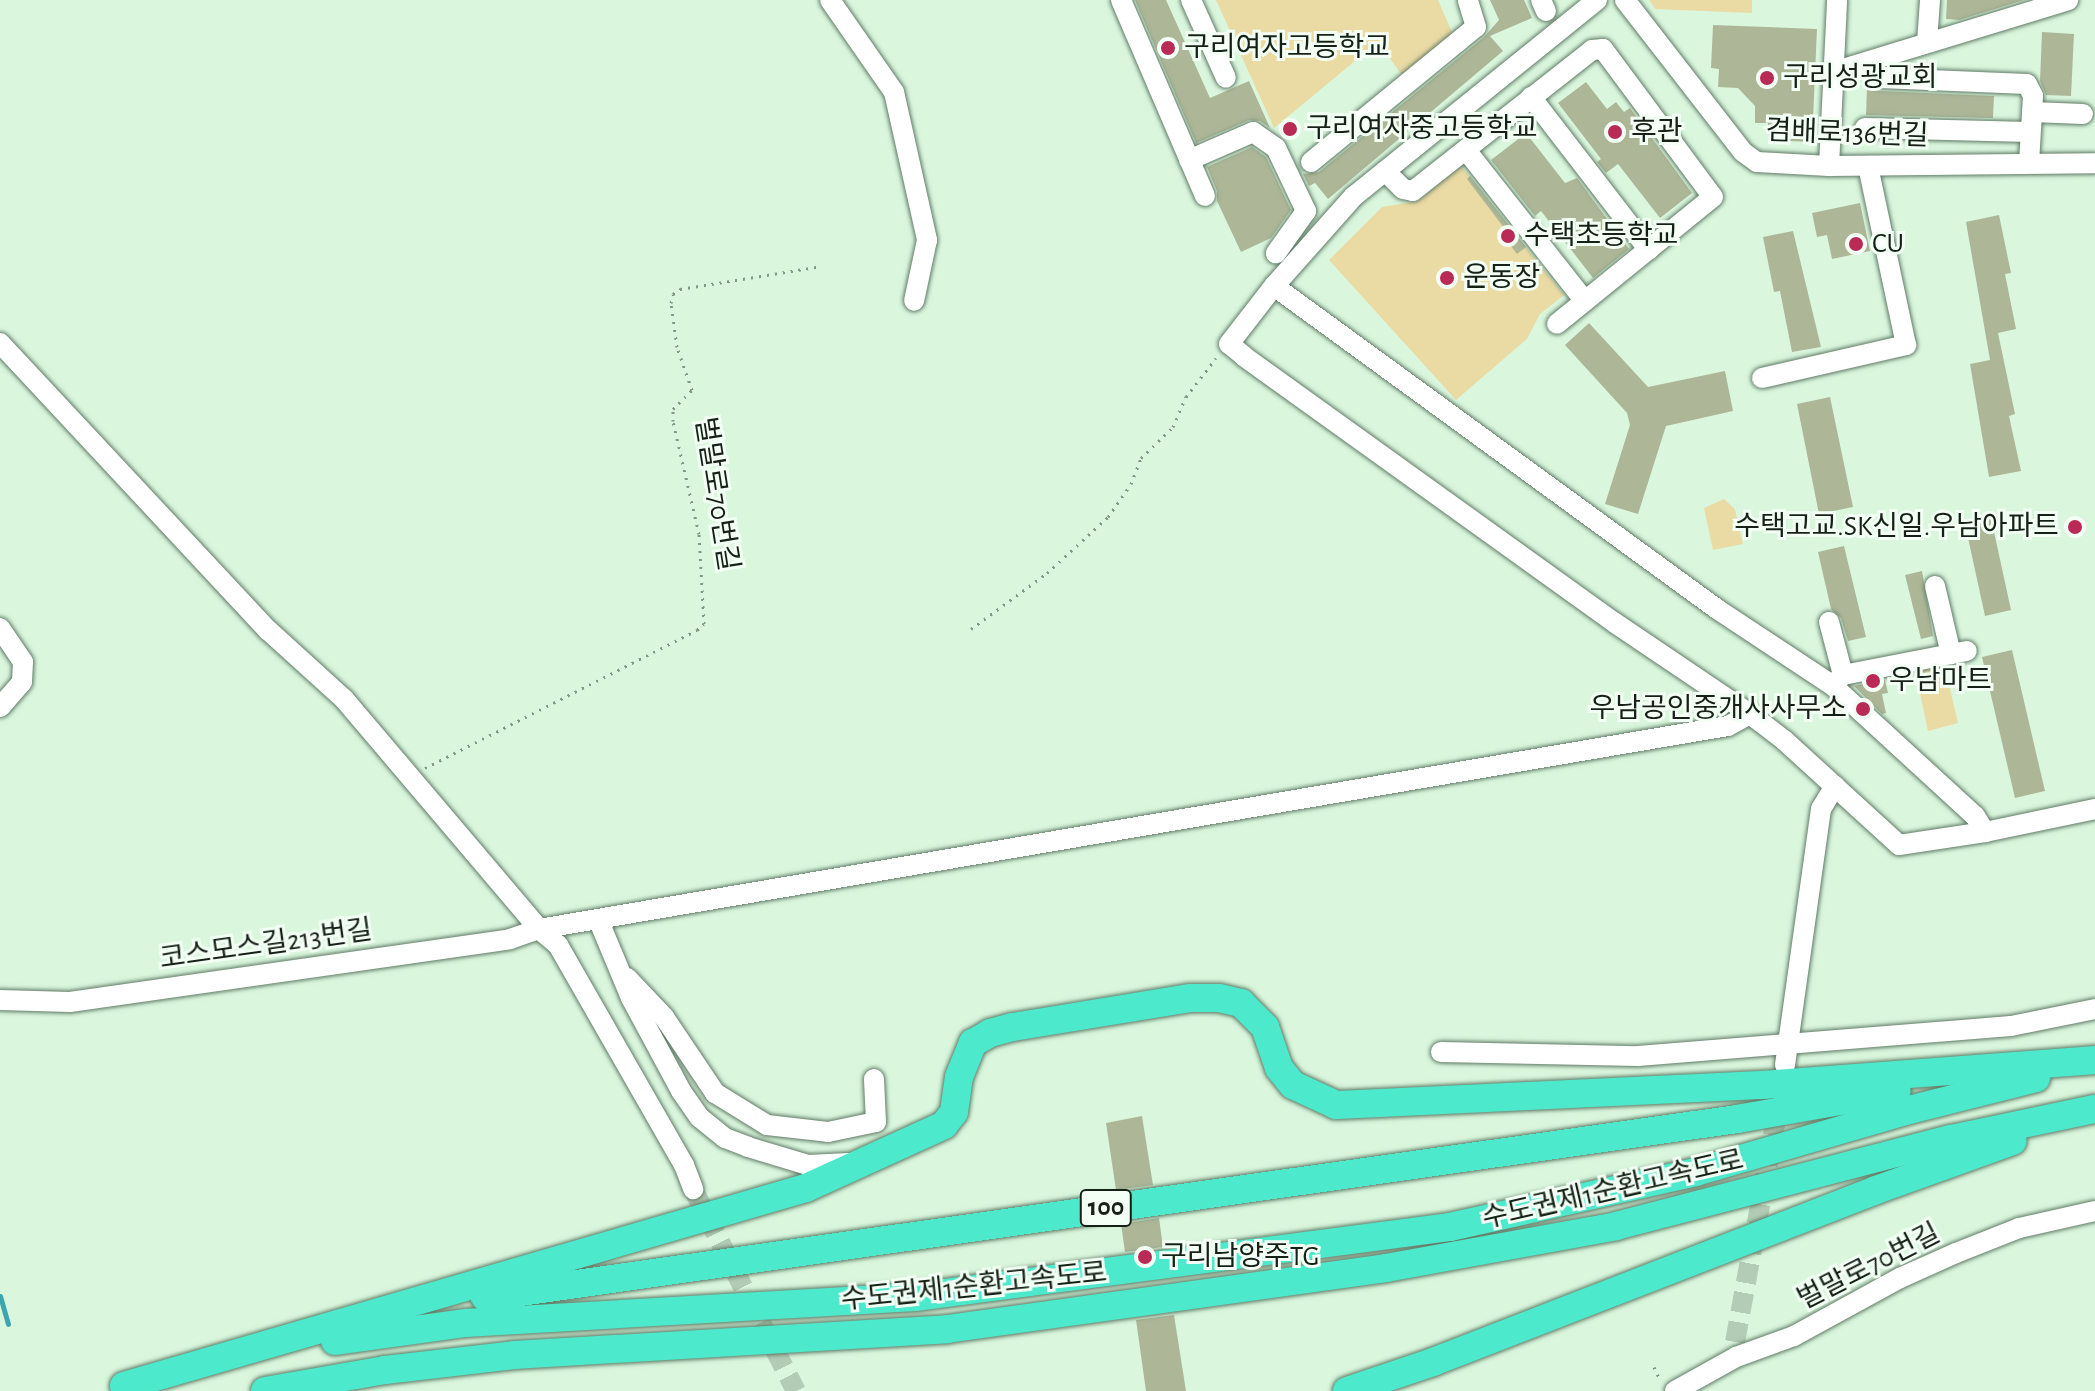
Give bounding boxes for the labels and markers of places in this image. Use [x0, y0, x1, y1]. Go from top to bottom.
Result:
place label: 구리여자고등학교 [1184, 31, 1390, 65]
marker: 구리여자고등학교 [1159, 39, 1177, 57]
place label: 구리성광교회 [1783, 61, 1938, 95]
marker: 구리성광교회 [1758, 69, 1776, 87]
place label: 구리여자중고등학교 [1306, 112, 1538, 146]
place label: 후관 [1631, 115, 1683, 149]
marker: 구리여자중고등학교 [1281, 120, 1299, 138]
marker: 후관 [1606, 123, 1624, 141]
place label: 수택초등학교 [1524, 219, 1679, 253]
marker: 수택초등학교 [1499, 227, 1517, 245]
place label: CU [1872, 227, 1904, 261]
marker: CU [1847, 235, 1865, 253]
place label: 운동장 [1463, 261, 1540, 295]
marker: 운동장 [1438, 269, 1456, 287]
place label: 수택고교.SK신일.우남아파트 [1734, 510, 2059, 544]
marker: 수택고교.SK신일.우남아파트 [2066, 518, 2084, 536]
place label: 우남마트 [1889, 664, 1992, 698]
marker: 우남마트 [1864, 672, 1882, 690]
place label: 우남공인중개사사무소 [1589, 692, 1847, 726]
marker: 우남공인중개사사무소 [1854, 700, 1872, 718]
place label: 구리남양주TG [1161, 1240, 1319, 1274]
marker: 구리남양주TG [1136, 1248, 1154, 1266]

